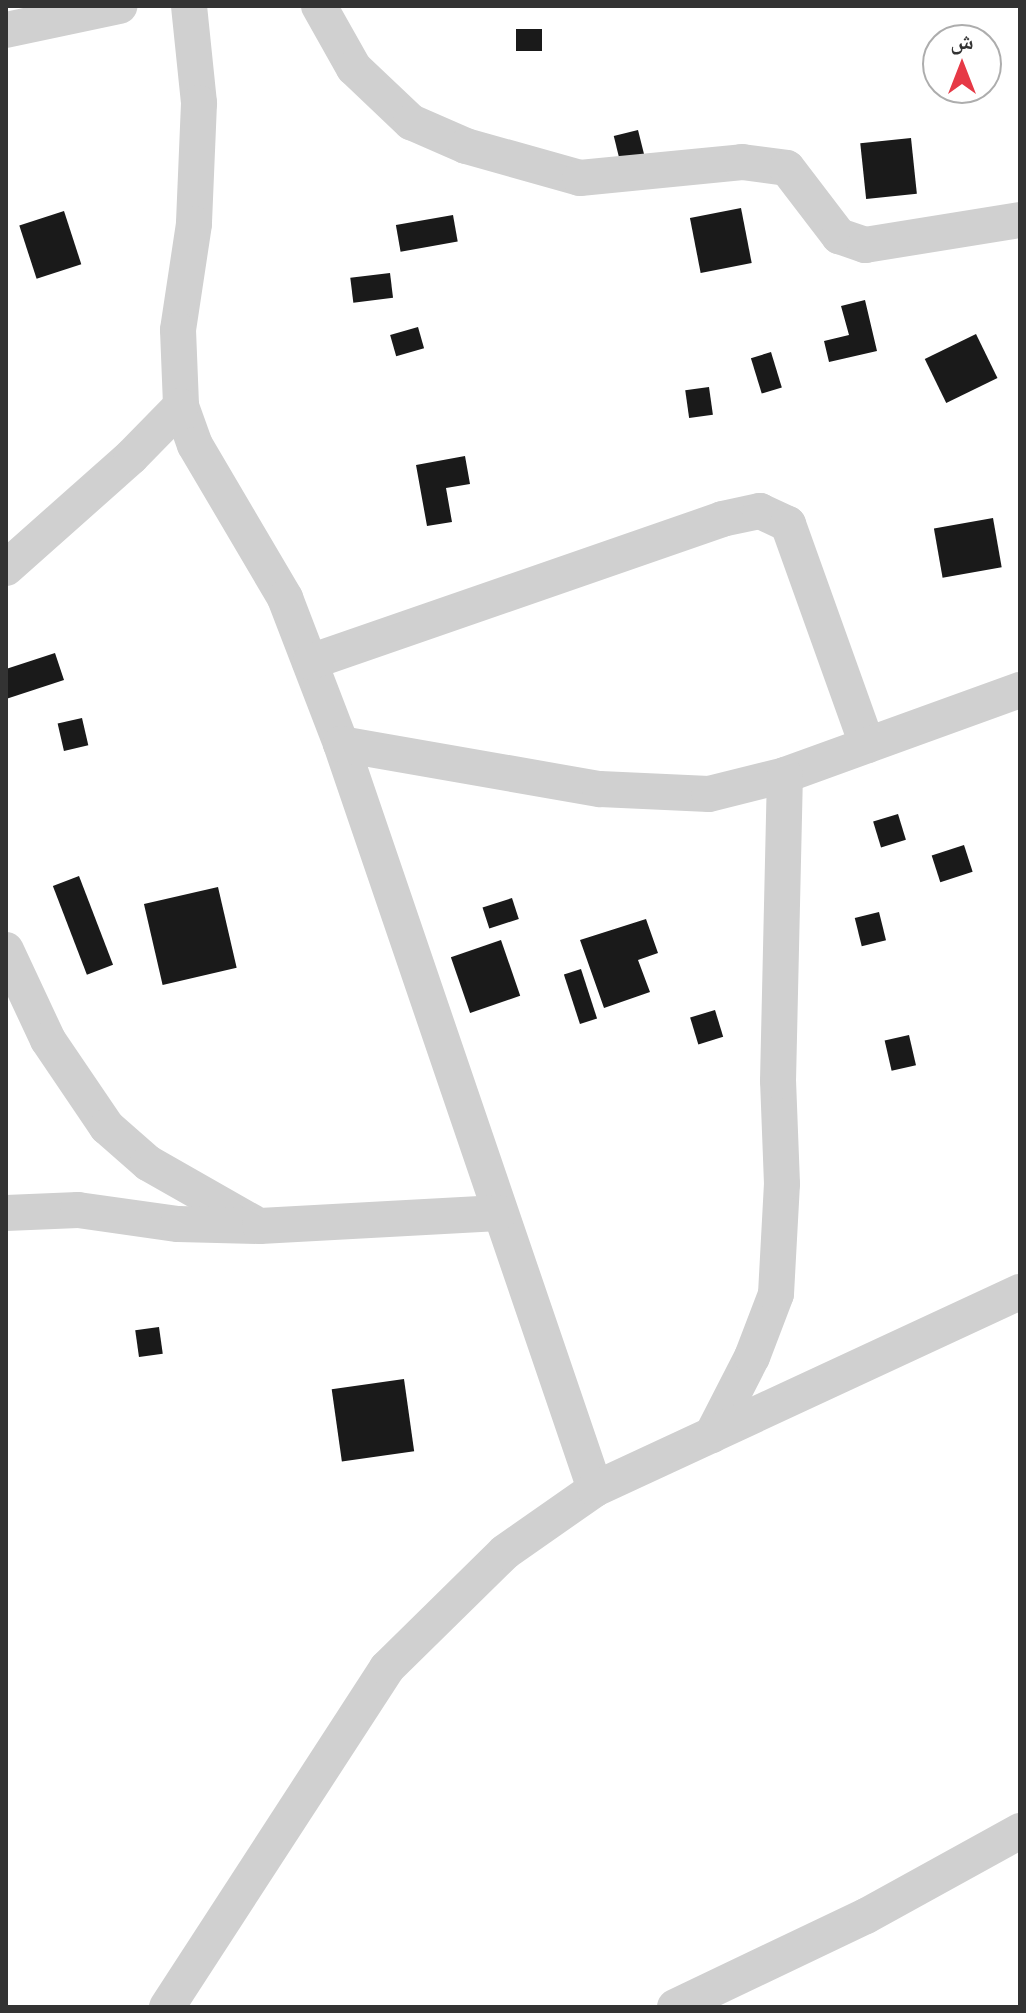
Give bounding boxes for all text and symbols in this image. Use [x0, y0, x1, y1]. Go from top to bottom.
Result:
north arrow [922, 24, 1002, 104]
text: ش [950, 26, 974, 57]

